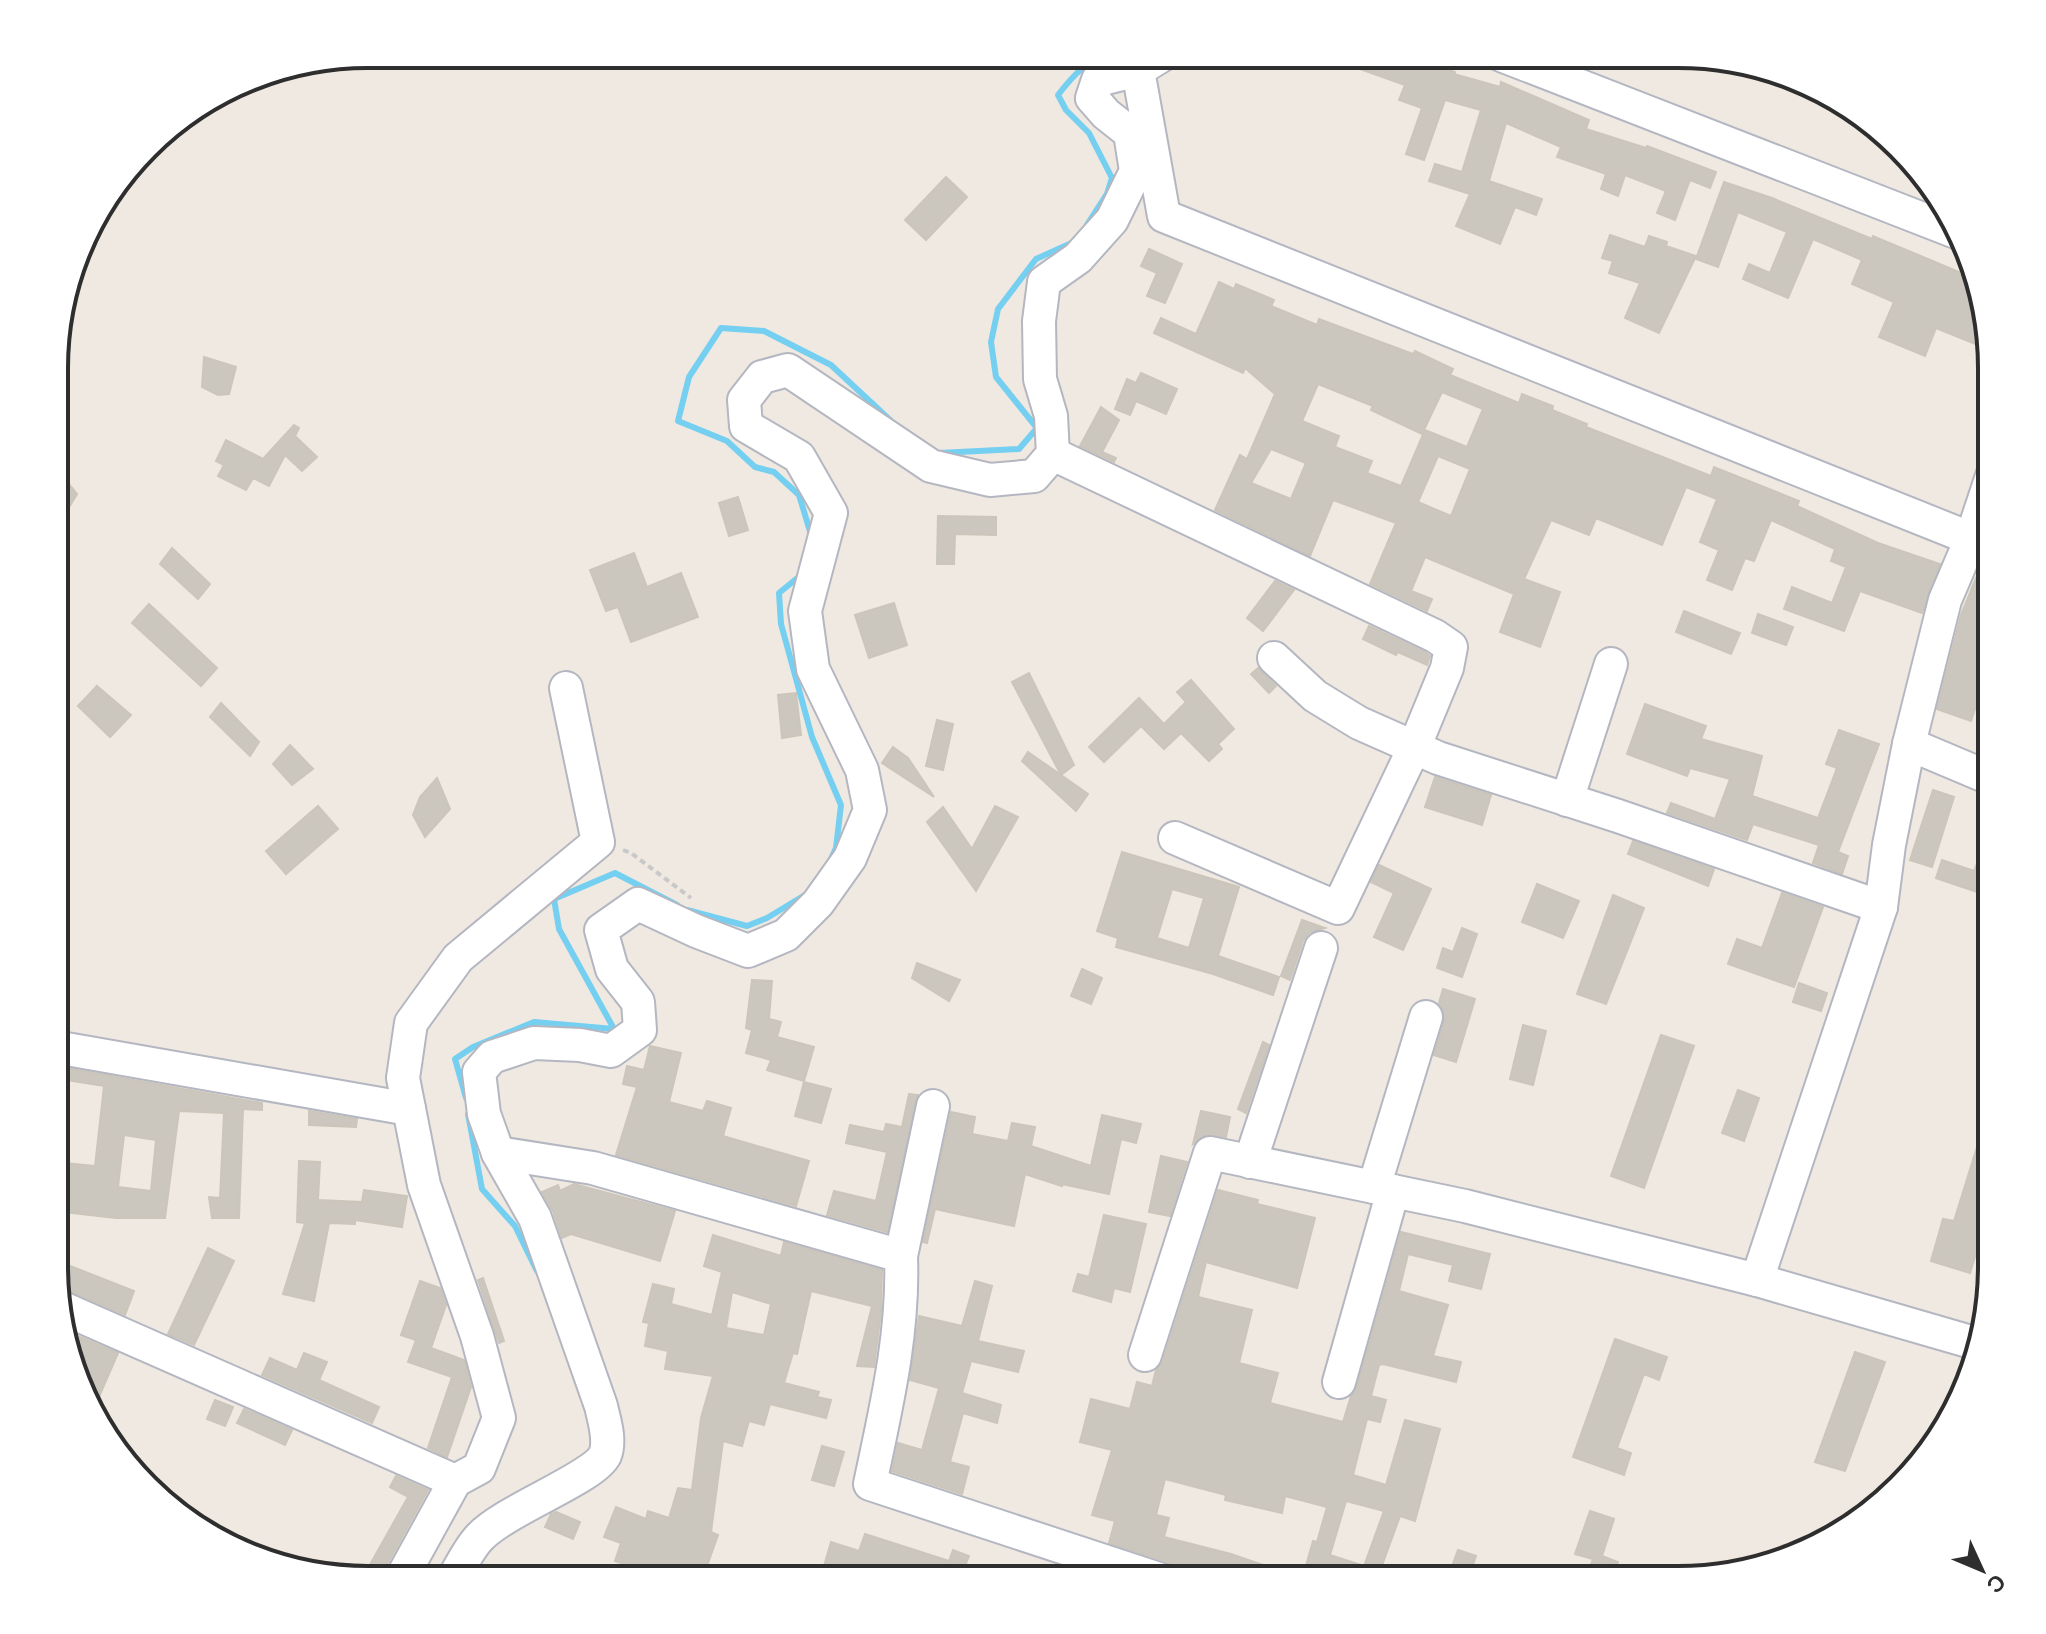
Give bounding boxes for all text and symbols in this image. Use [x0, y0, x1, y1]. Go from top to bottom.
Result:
north arrow [1942, 1530, 2022, 1610]
text: С [1981, 1569, 2011, 1598]

